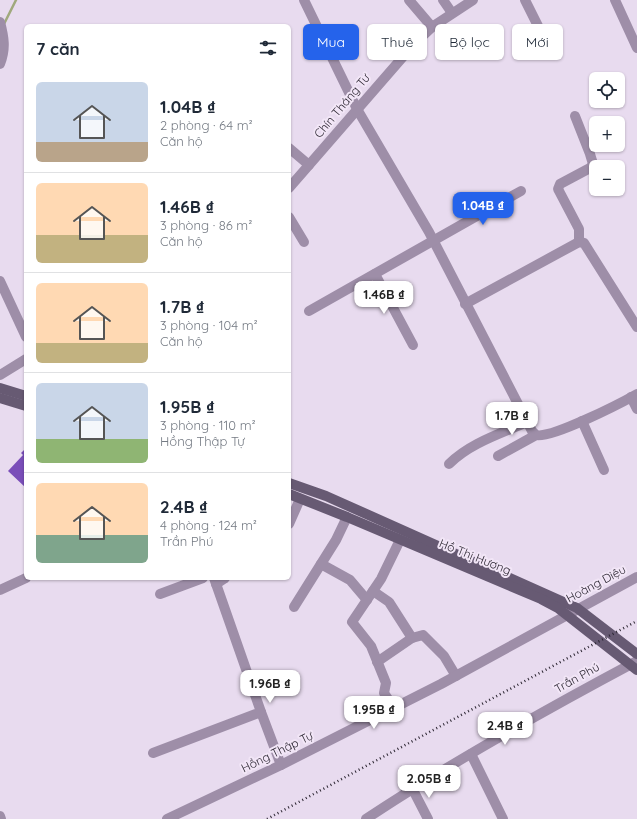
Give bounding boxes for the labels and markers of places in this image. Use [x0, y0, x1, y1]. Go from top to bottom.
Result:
pin: 1.04B ₫ [446, 192, 520, 226]
pin: 1.46B ₫ [347, 281, 421, 315]
pin: 1.7B ₫ [479, 402, 545, 436]
pin: 1.96B ₫ [233, 670, 307, 704]
pin: 1.95B ₫ [337, 696, 411, 730]
pin: 2.4B ₫ [472, 712, 538, 746]
pin: 2.05B ₫ [392, 765, 466, 799]

